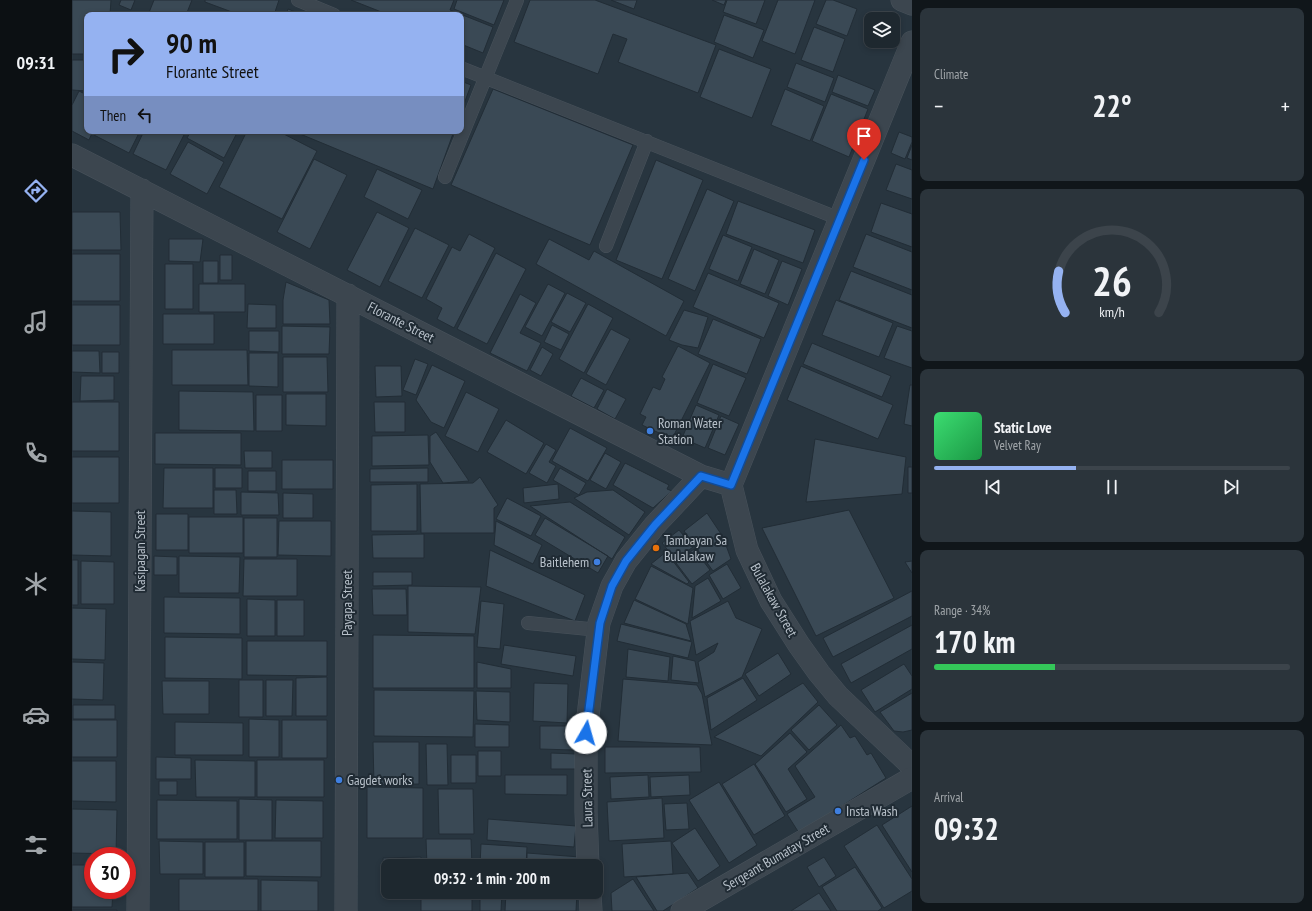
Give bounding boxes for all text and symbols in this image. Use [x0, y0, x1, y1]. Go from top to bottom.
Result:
map controls [864, 12, 900, 48]
button: layers [864, 12, 900, 48]
text: 90 m [166, 24, 217, 61]
icon: right [100, 28, 152, 80]
text: 09:31 [17, 51, 55, 74]
text: Florante Street [166, 60, 259, 83]
text: Climate [934, 66, 968, 83]
text: 22° [1092, 86, 1132, 125]
text: − [934, 92, 943, 120]
text: + [1281, 92, 1290, 120]
icon: left [134, 104, 156, 126]
text: Then [100, 106, 126, 125]
pin [847, 119, 881, 160]
icon: arrive [853, 125, 875, 147]
icon: directions [22, 177, 50, 205]
text: 26 [1092, 254, 1132, 307]
street label: Florante Street [365, 298, 437, 346]
text: km/h [1099, 301, 1125, 320]
icon: music [22, 308, 50, 336]
place label: Roman Water Station [658, 414, 722, 448]
text: Static Love [994, 418, 1052, 437]
marker: Roman Water Station [645, 426, 655, 436]
text: Velvet Ray [994, 437, 1041, 454]
icon: phone [22, 439, 50, 467]
icon: previous [982, 476, 1004, 498]
icon: pause [1101, 476, 1123, 498]
icon: next [1220, 476, 1242, 498]
street label: Kasipagan Street [131, 510, 149, 592]
place label: Tambayan Sa Bulalakaw [664, 531, 727, 565]
marker: Tambayan Sa Bulalakaw [651, 543, 661, 553]
place label: Baitlehem [540, 553, 589, 571]
marker: Baitlehem [592, 557, 602, 567]
street label: Bulalakaw Street [746, 560, 802, 640]
icon: climate [22, 570, 50, 598]
street label: Payapa Street [338, 570, 356, 636]
text: Range · 34% [934, 602, 990, 619]
text: 170 km [934, 622, 1015, 661]
icon: car [22, 701, 50, 729]
position arrow [565, 712, 607, 754]
street label: Laura Street [577, 768, 597, 827]
place label: Gagdet works [347, 771, 413, 789]
marker: Gagdet works [334, 775, 344, 785]
text: Arrival [934, 789, 963, 806]
place label: Insta Wash [846, 802, 898, 820]
marker: Insta Wash [833, 806, 843, 816]
text: 09:32 [934, 809, 999, 848]
street label: Sergeant Bumatay Street [720, 819, 832, 895]
icon: filters [22, 831, 50, 859]
speed limit sign: 30 [84, 847, 136, 899]
text: 09:32 · 1 min · 200 m [434, 869, 550, 888]

